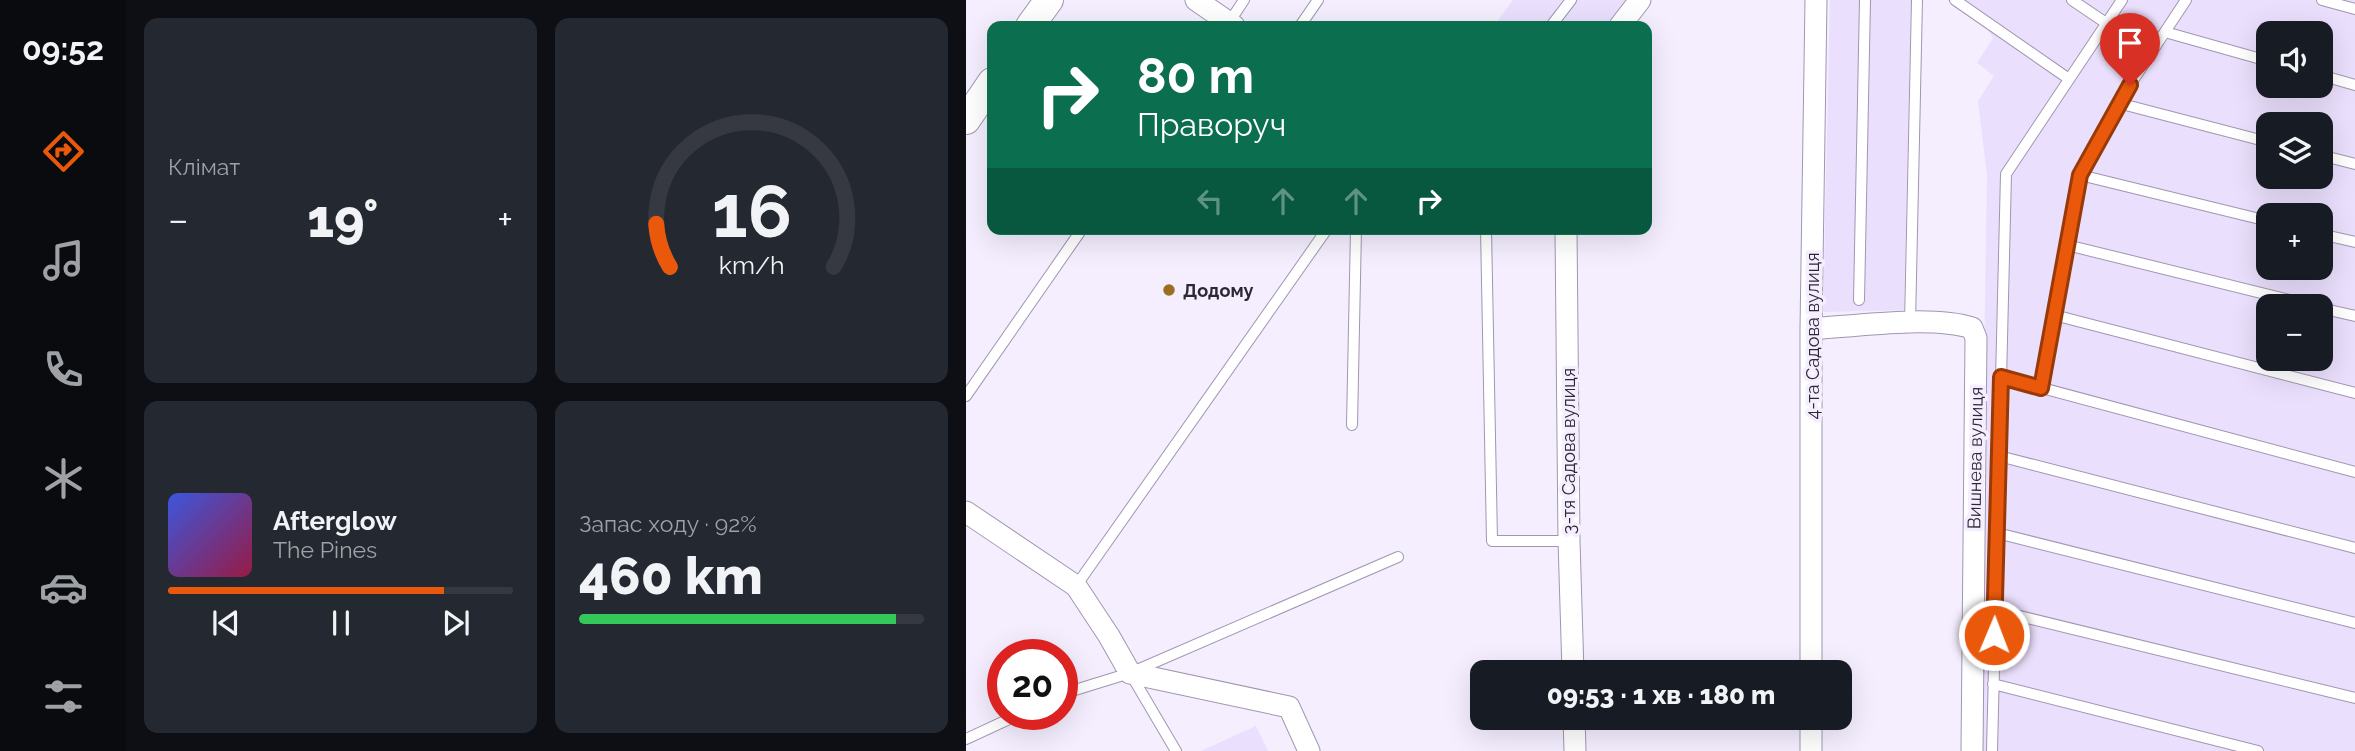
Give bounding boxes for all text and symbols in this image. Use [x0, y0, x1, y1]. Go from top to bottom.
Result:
pin [2100, 13, 2160, 85]
map controls [2256, 21, 2333, 371]
button: sound [2256, 21, 2333, 98]
icon: arrive [2111, 24, 2149, 62]
text: 09:52 [22, 30, 104, 67]
text: 80 m [1137, 47, 1254, 104]
icon: right [1022, 49, 1113, 140]
text: Праворуч [1137, 106, 1286, 143]
button: layers [2256, 112, 2333, 189]
icon: directions [39, 127, 88, 176]
text: Клімат [168, 153, 240, 180]
text: 16 [711, 169, 792, 254]
icon: left [1191, 182, 1229, 220]
icon: ahead [1264, 182, 1302, 220]
icon: ahead [1337, 182, 1375, 220]
icon: right [1410, 182, 1448, 220]
text: 19° [307, 188, 379, 249]
text: − [168, 197, 188, 242]
text: + [497, 197, 513, 242]
button: + [2256, 203, 2333, 280]
icon: music [39, 236, 88, 285]
text: km/h [719, 249, 784, 279]
street label: 4-та Садова вулиця [1802, 252, 1823, 420]
place label: Додому [1183, 280, 1253, 301]
marker: Додому [1161, 282, 1177, 298]
button: − [2256, 294, 2333, 371]
icon: phone [39, 345, 88, 394]
street label: 3-тя Садова вулиця [1558, 368, 1579, 534]
street label: Вишнева вулиця [1963, 387, 1987, 529]
icon: climate [39, 454, 88, 503]
text: Afterglow [273, 506, 397, 536]
text: Запас ходу · 92% [579, 510, 757, 537]
text: The Pines [273, 536, 377, 563]
text: 460 km [579, 545, 763, 606]
icon: car [39, 563, 88, 612]
position arrow [1957, 598, 2031, 672]
icon: previous [207, 604, 245, 642]
icon: pause [322, 604, 360, 642]
icon: next [437, 604, 475, 642]
speed limit sign: 20 [987, 639, 1078, 730]
icon: filters [39, 672, 88, 721]
text: 09:53 · 1 хв · 180 m [1547, 680, 1775, 710]

